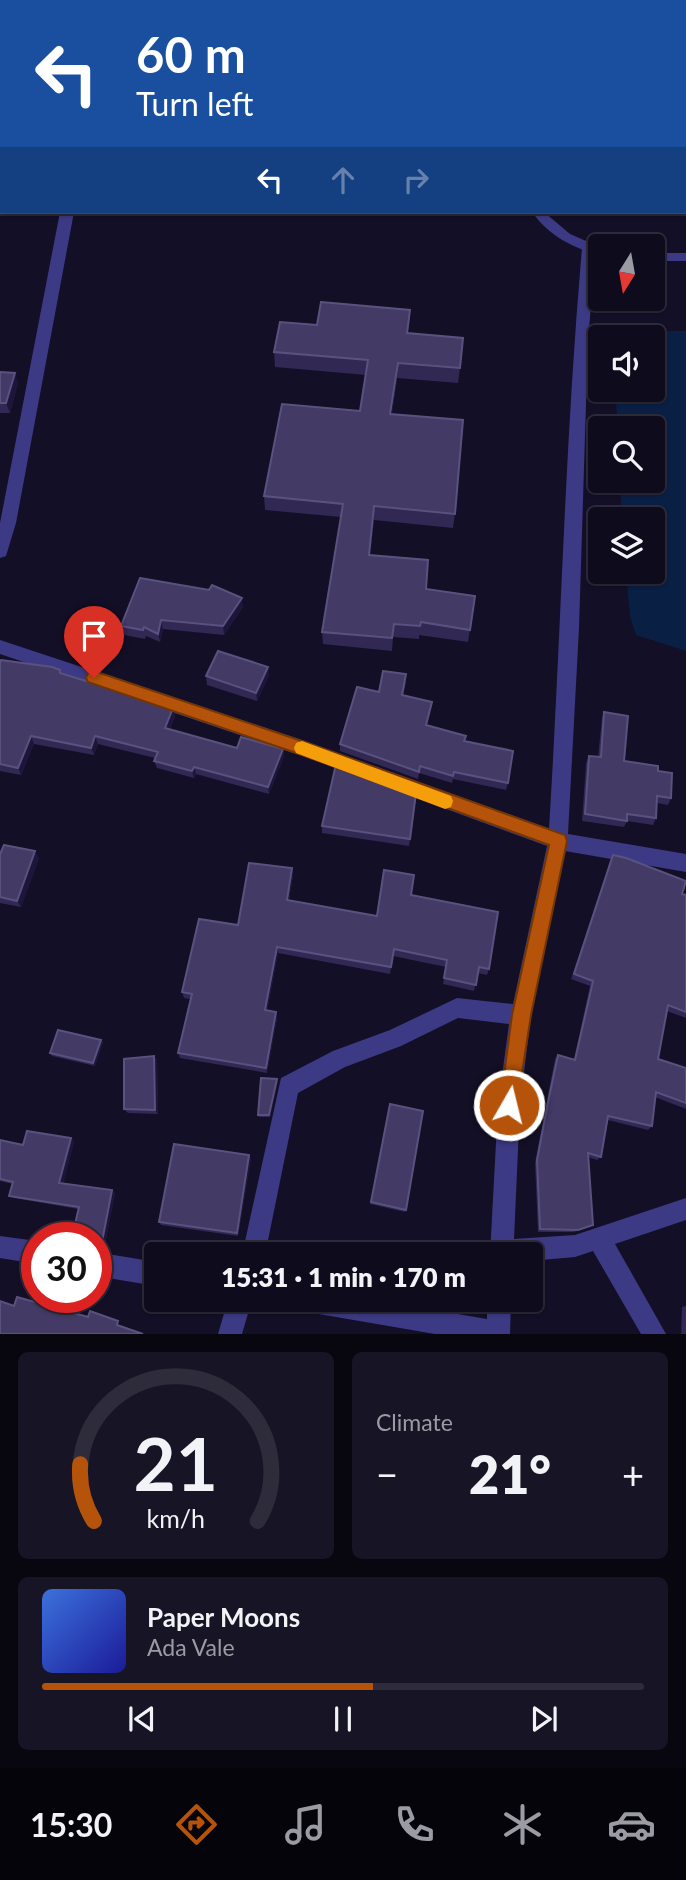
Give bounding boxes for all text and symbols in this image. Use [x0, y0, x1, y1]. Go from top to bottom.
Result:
text: 60 m [136, 25, 246, 83]
icon: left [21, 28, 112, 119]
text: Turn left [136, 84, 253, 123]
icon: left [251, 161, 289, 199]
icon: ahead [324, 161, 362, 199]
icon: right [397, 161, 435, 199]
north arrow [588, 234, 665, 312]
map controls [588, 234, 665, 584]
button: sound [588, 325, 665, 402]
button: search [588, 416, 665, 493]
button: layers [588, 507, 665, 584]
pin [64, 606, 124, 678]
icon: arrive [75, 617, 113, 655]
position arrow [472, 1068, 546, 1142]
speed limit sign: 30 [21, 1222, 112, 1313]
text: 15:31 · 1 min · 170 m [221, 1261, 466, 1293]
text: Climate [376, 1408, 453, 1436]
text: 21 [134, 1420, 218, 1508]
text: 21° [469, 1443, 551, 1505]
text: − [376, 1451, 398, 1497]
text: + [622, 1451, 644, 1497]
text: km/h [147, 1503, 205, 1533]
text: Paper Moons [147, 1601, 300, 1633]
text: Ada Vale [147, 1633, 235, 1661]
icon: previous [123, 1700, 161, 1738]
icon: pause [324, 1700, 362, 1738]
icon: next [525, 1700, 563, 1738]
icon: directions [172, 1800, 221, 1849]
icon: music [281, 1800, 330, 1849]
icon: phone [390, 1800, 439, 1849]
icon: climate [498, 1800, 547, 1849]
icon: car [607, 1800, 656, 1849]
text: 15:30 [30, 1805, 112, 1844]

